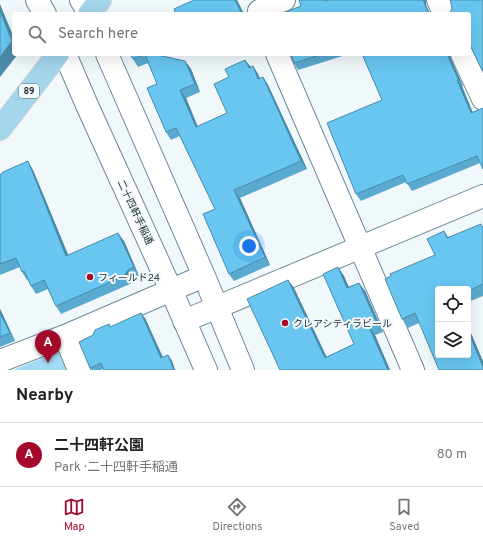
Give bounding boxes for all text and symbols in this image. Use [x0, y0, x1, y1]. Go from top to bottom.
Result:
search box [12, 12, 471, 56]
icon: search [26, 23, 48, 45]
text: Search here [58, 25, 138, 44]
road number: 89 [19, 84, 39, 98]
street label: 二十四軒手稲通 [114, 178, 155, 247]
your location [239, 236, 259, 256]
marker: フィールド24 [85, 272, 95, 282]
place label: フィールド24 [98, 272, 160, 285]
map controls [435, 286, 471, 358]
button: locate [435, 286, 471, 322]
marker: クレアシティラビール [280, 318, 290, 328]
place label: クレアシティラビール [293, 318, 392, 331]
button: layers [435, 322, 471, 358]
pin: A [35, 330, 61, 363]
text: Nearby [16, 385, 73, 407]
text: 二十四軒公園 [54, 437, 144, 456]
text: A [24, 447, 34, 463]
text: 80 m [437, 447, 467, 463]
text: Park · 二十四軒手稲通 [54, 460, 178, 476]
tab: Map [63, 496, 85, 534]
tab: Directions [212, 496, 262, 534]
tab: Saved [389, 496, 420, 534]

